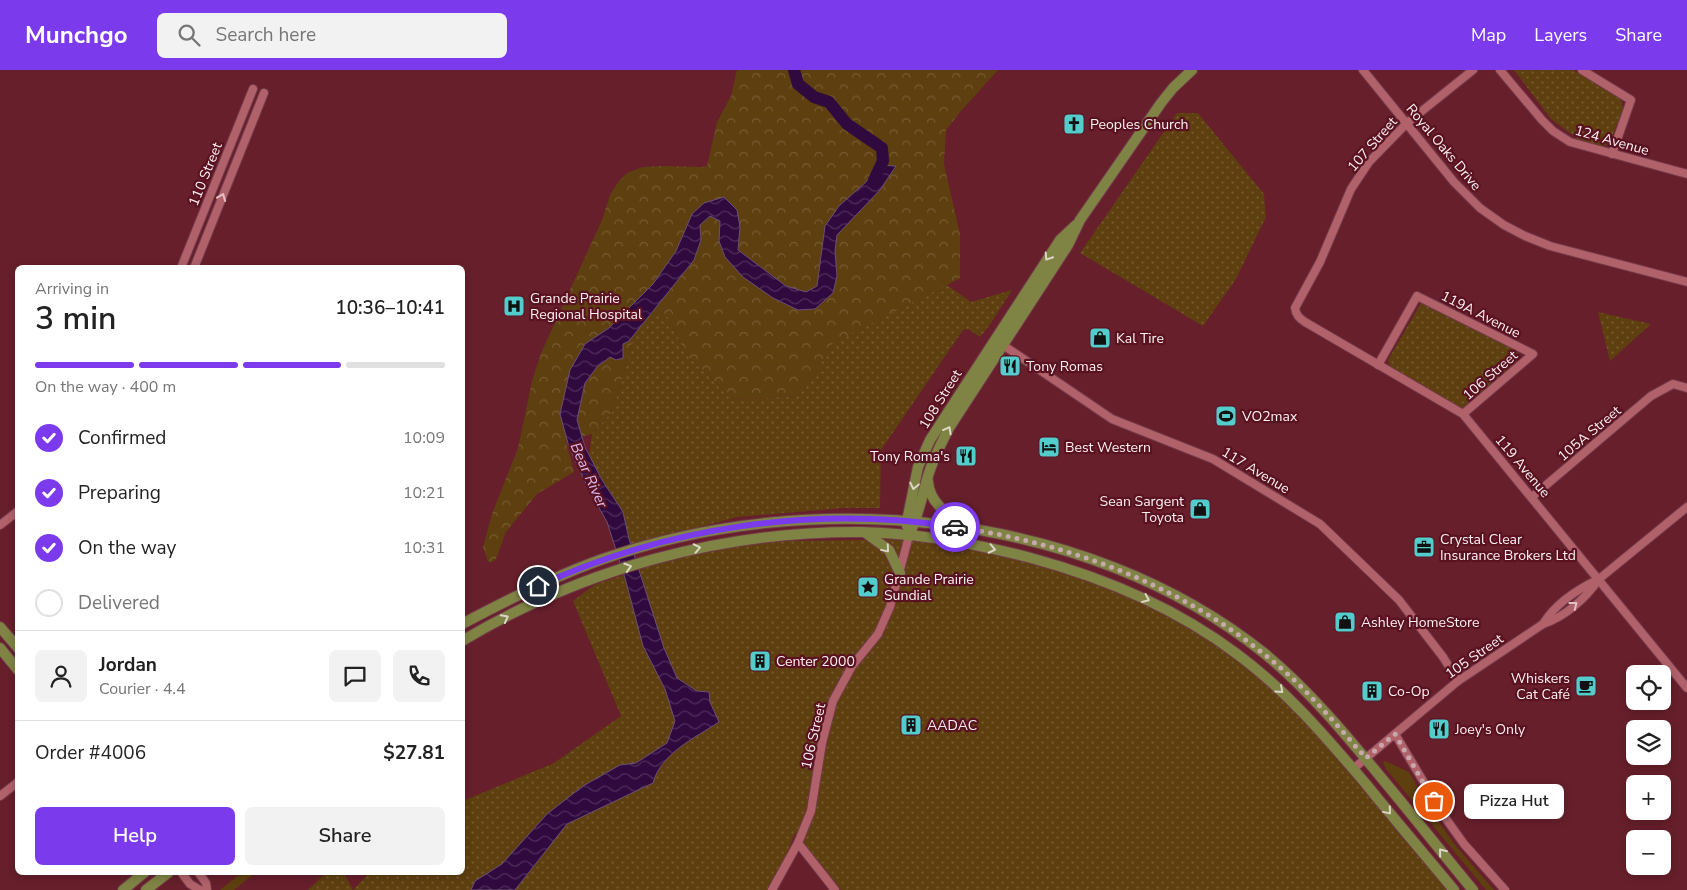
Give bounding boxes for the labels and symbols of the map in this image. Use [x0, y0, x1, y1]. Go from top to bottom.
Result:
street label: Royal Oaks Drive [1402, 100, 1485, 195]
church icon: Peoples Church [1062, 112, 1086, 136]
street label: 107 Street [1343, 113, 1402, 176]
place label: Peoples Church [1090, 115, 1188, 134]
street label: 124 Avenue [1572, 121, 1651, 160]
street label: 110 Street [184, 139, 227, 209]
one-way arrow [216, 193, 227, 202]
one-way arrow [1045, 251, 1054, 261]
street label: 119A Avenue [1438, 286, 1524, 343]
place label: Grande Prairie Regional Hospital [530, 289, 643, 324]
hospital icon: Grande Prairie Regional Hospital [502, 294, 526, 318]
shop icon: Kal Tire [1088, 326, 1112, 350]
place label: Kal Tire [1116, 329, 1164, 348]
street label: 106 Street [1459, 346, 1522, 405]
restaurant icon: Tony Romas [998, 354, 1022, 378]
place label: Tony Romas [1026, 357, 1103, 376]
street label: 108 Street [915, 366, 966, 433]
street label: 105A Street [1554, 401, 1625, 465]
sports icon: VO2max [1214, 404, 1238, 428]
place label: VO2max [1241, 407, 1298, 426]
one-way arrow [942, 427, 952, 436]
street label: 119 Avenue [1491, 431, 1554, 502]
hotel icon: Best Western [1037, 435, 1061, 459]
place label: Best Western [1065, 438, 1151, 457]
water label: Bear River [566, 439, 613, 512]
street label: 117 Avenue [1218, 443, 1293, 498]
restaurant icon: Tony Roma's [954, 444, 978, 468]
place label: Tony Roma's [870, 447, 950, 466]
one-way arrow [909, 482, 919, 491]
place label: Sean Sargent Toyota [1100, 492, 1184, 527]
shop icon: Sean Sargent Toyota [1188, 497, 1212, 521]
courier [930, 502, 980, 552]
place label: Crystal Clear Insurance Brokers Ltd [1440, 530, 1576, 565]
office icon: Crystal Clear Insurance Brokers Ltd [1412, 535, 1436, 559]
one-way arrow [987, 543, 996, 554]
one-way arrow [692, 544, 701, 554]
one-way arrow [880, 544, 889, 553]
one-way arrow [623, 562, 632, 572]
pin [517, 565, 559, 607]
place label: Grande Prairie Sundial [884, 570, 974, 605]
place icon: Grande Prairie Sundial [856, 575, 880, 599]
one-way arrow [1141, 593, 1150, 603]
one-way arrow [1568, 602, 1578, 611]
shop icon: Ashley HomeStore [1333, 610, 1357, 634]
place label: Ashley HomeStore [1361, 613, 1479, 632]
one-way arrow [500, 614, 509, 624]
street label: 105 Street [1441, 629, 1507, 683]
building icon: Center 2000 [748, 649, 772, 673]
place label: Center 2000 [776, 652, 855, 671]
place label: Whiskers Cat Café [1511, 669, 1570, 704]
cafe icon: Whiskers Cat Café [1574, 674, 1598, 698]
building icon: Co-Op [1360, 679, 1384, 703]
place label: Co-Op [1388, 682, 1430, 701]
one-way arrow [1274, 684, 1283, 693]
street label: 106 Street [797, 701, 830, 771]
building icon: AADAC [899, 713, 923, 737]
place label: AADAC [927, 716, 977, 735]
restaurant icon: Joey's Only [1427, 717, 1451, 741]
place label: Joey's Only [1454, 720, 1526, 739]
pin [1413, 780, 1455, 822]
callout: Pizza Hut [1464, 784, 1564, 818]
one-way arrow [1382, 805, 1390, 814]
one-way arrow [1439, 849, 1447, 858]

